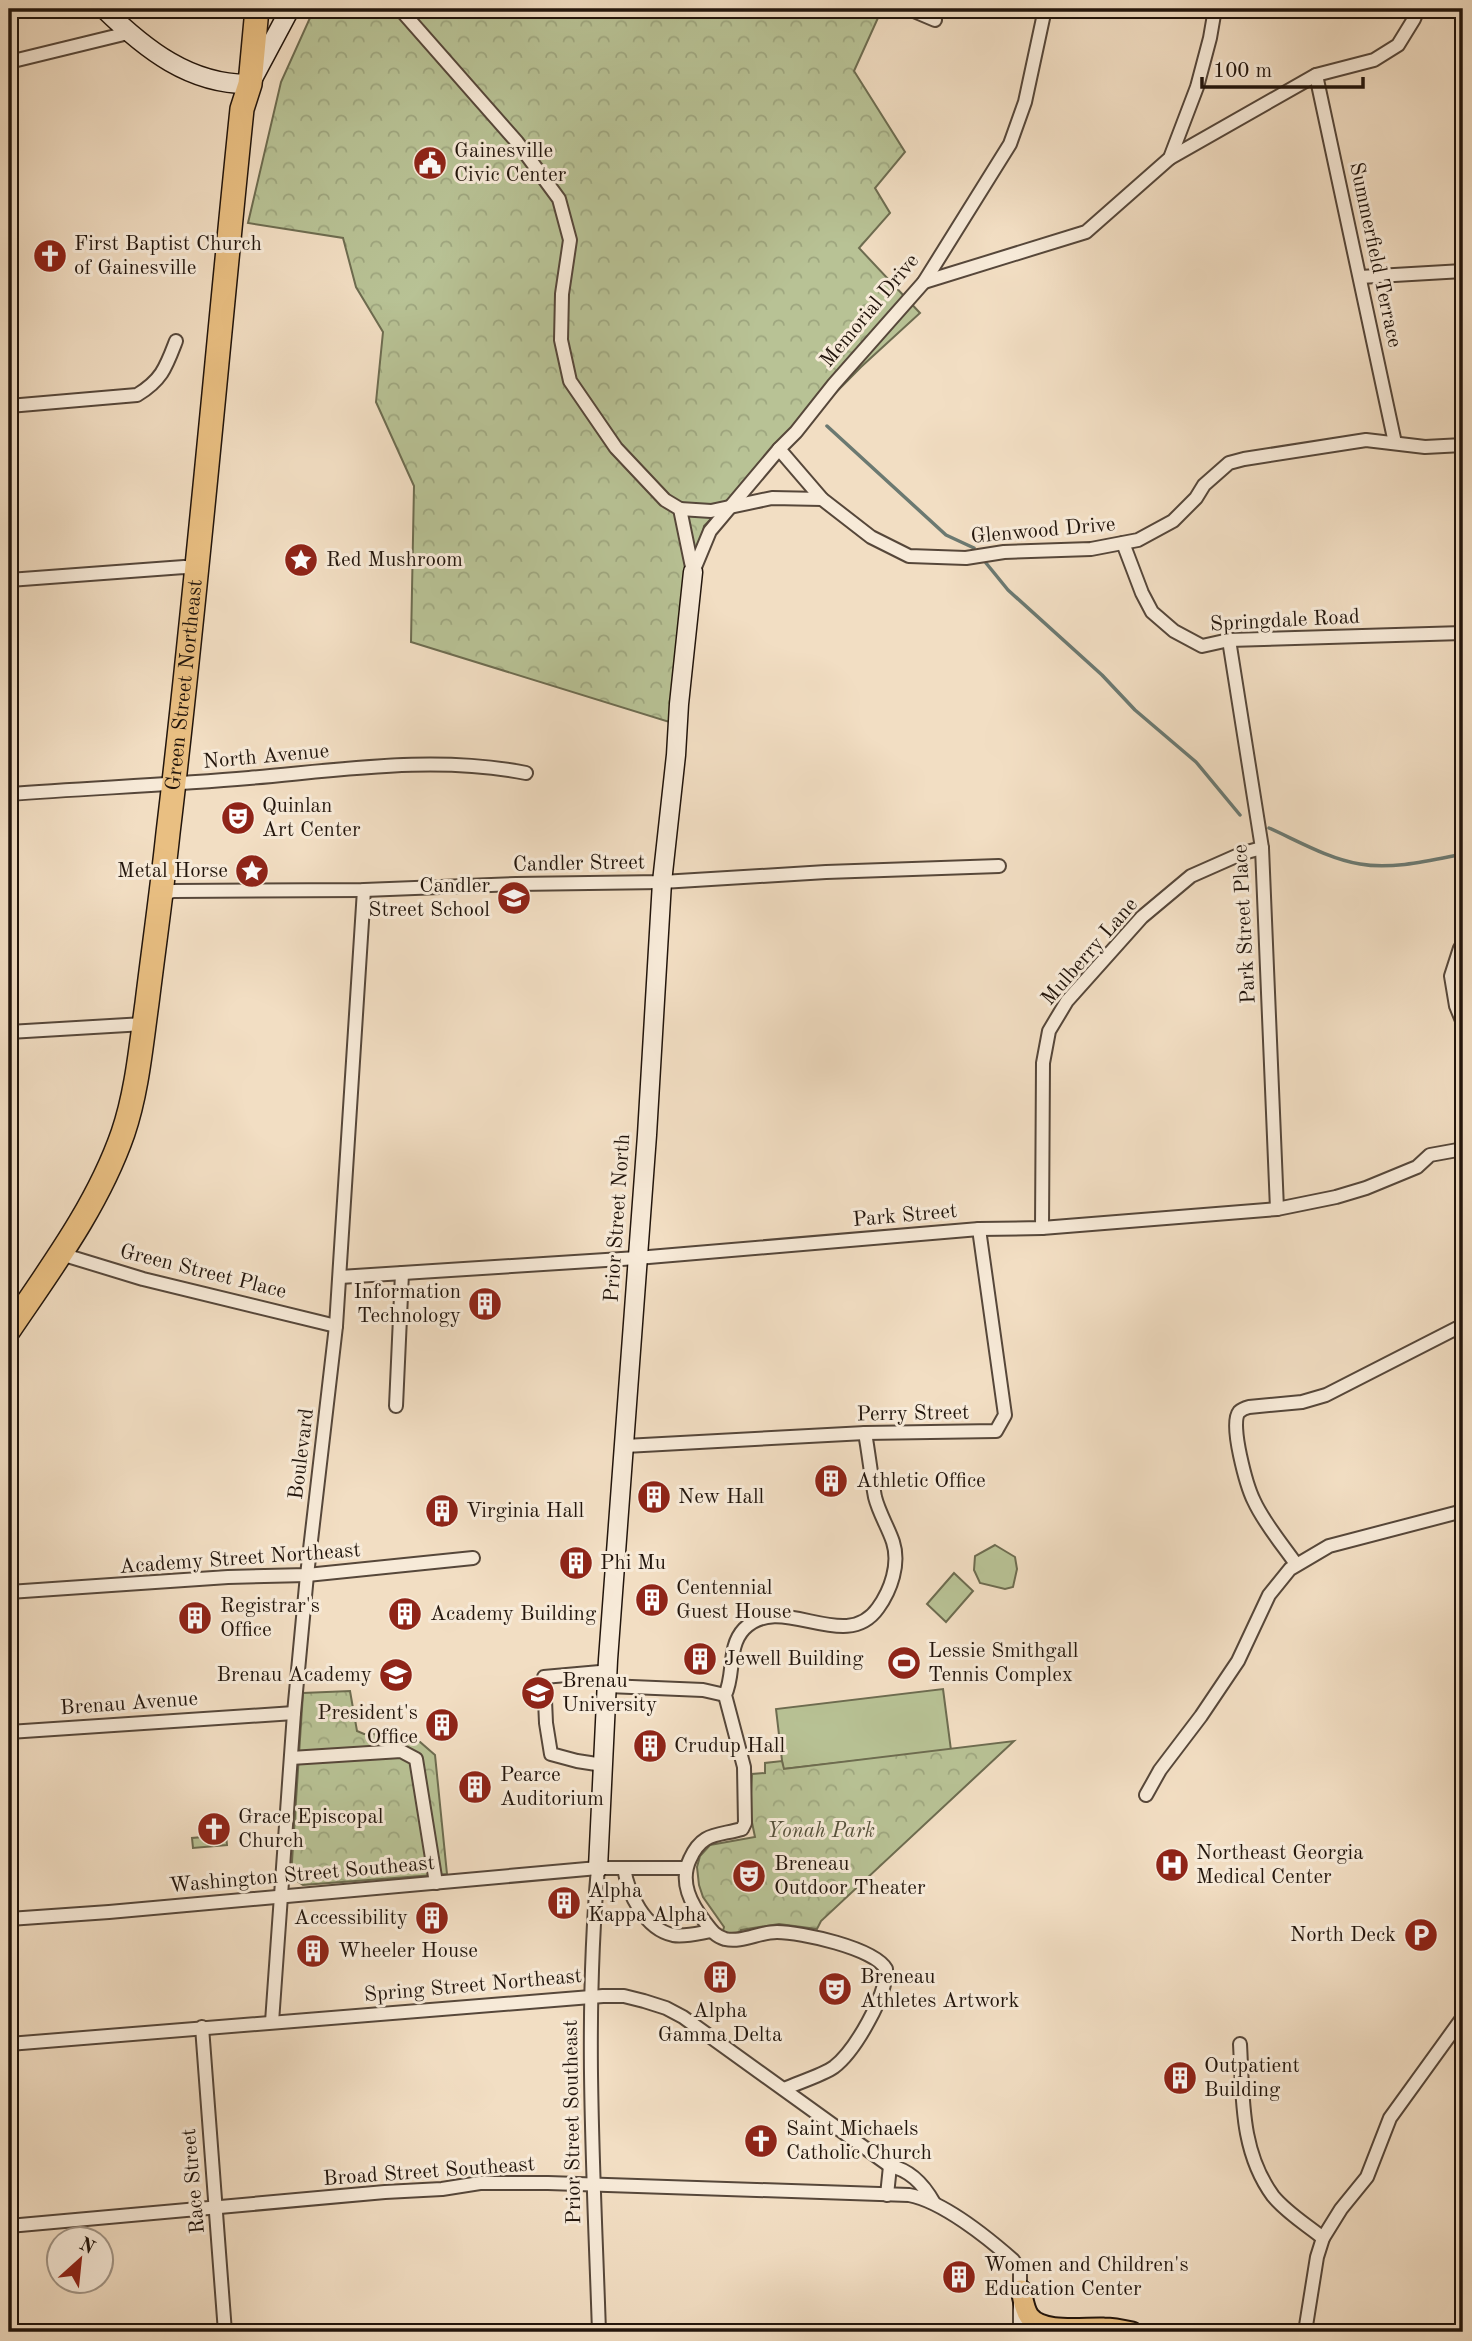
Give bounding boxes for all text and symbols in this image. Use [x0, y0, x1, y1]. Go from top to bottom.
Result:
scale bar [1202, 46, 1364, 90]
text: 100 m [1213, 61, 1272, 82]
place label: Gainesville Civic Center [454, 141, 567, 186]
public building icon: Gainesville Civic Center [411, 144, 449, 182]
street label: Summerfield Terrace [1345, 160, 1405, 350]
place label: First Baptist Church of Gainesville [74, 234, 262, 279]
church icon: First Baptist Church of Gainesville [31, 237, 69, 275]
street label: Memorial Drive [817, 250, 923, 372]
street label: Glenwood Drive [970, 514, 1116, 548]
place icon: Red Mushroom [282, 541, 320, 579]
place label: Red Mushroom [326, 550, 463, 571]
street label: Green Street Northeast [163, 578, 206, 792]
street label: Springdale Road [1209, 607, 1361, 635]
street label: North Avenue [202, 741, 330, 773]
place label: Quinlan Art Center [262, 796, 361, 841]
theatre icon: Quinlan Art Center [219, 799, 257, 837]
street label: Park Street Place [1230, 844, 1260, 1004]
place icon: Metal Horse [233, 852, 271, 890]
street label: Candler Street [513, 852, 645, 876]
place label: Metal Horse [117, 861, 228, 882]
place label: Candler Street School [368, 876, 490, 921]
school or university icon: Candler Street School [495, 879, 533, 917]
street label: Mulberry Lane [1038, 894, 1142, 1010]
street label: Prior Street North [602, 1133, 634, 1303]
street label: Park Street [852, 1201, 958, 1231]
street label: Green Street Place [118, 1241, 288, 1303]
place label: Information Technology [354, 1282, 461, 1327]
building icon: Information Technology [466, 1285, 504, 1323]
street label: Perry Street [856, 1403, 970, 1425]
street label: Boulevard [286, 1407, 318, 1501]
building icon: Athletic Office [812, 1462, 850, 1500]
place label: Athletic Office [856, 1471, 986, 1492]
building icon: New Hall [635, 1478, 673, 1516]
place label: New Hall [678, 1487, 765, 1508]
building icon: Virginia Hall [423, 1492, 461, 1530]
place label: Virginia Hall [466, 1501, 584, 1522]
street label: Academy Street Northeast [119, 1540, 361, 1578]
building icon: Phi Mu [557, 1544, 595, 1582]
place label: Phi Mu [600, 1553, 666, 1574]
place label: Centennial Guest House [676, 1578, 791, 1623]
building icon: Centennial Guest House [633, 1581, 671, 1619]
building icon: Academy Building [386, 1595, 424, 1633]
place label: Registrar's Office [220, 1596, 320, 1641]
building icon: Registrar's Office [176, 1599, 214, 1637]
place label: Academy Building [430, 1604, 597, 1625]
building icon: Jewell Building [681, 1640, 719, 1678]
place label: Lessie Smithgall Tennis Complex [928, 1641, 1079, 1686]
sports icon: Lessie Smithgall Tennis Complex [885, 1644, 923, 1682]
place label: Jewell Building [724, 1649, 864, 1670]
school or university icon: Brenau Academy [377, 1656, 415, 1694]
place label: Brenau Academy [216, 1665, 372, 1686]
place label: Brenau University [562, 1671, 657, 1716]
school or university icon: Brenau University [519, 1674, 557, 1712]
street label: Brenau Avenue [59, 1689, 199, 1719]
place label: President's Office [317, 1703, 418, 1748]
building icon: President's Office [423, 1706, 461, 1744]
building icon: Crudup Hall [631, 1727, 669, 1765]
place label: Crudup Hall [674, 1736, 785, 1757]
place label: Pearce Auditorium [500, 1765, 604, 1810]
building icon: Pearce Auditorium [456, 1768, 494, 1806]
place label: Grace Episcopal Church [238, 1807, 384, 1852]
church icon: Grace Episcopal Church [195, 1810, 233, 1848]
park label: Yonah Park [767, 1821, 875, 1842]
place label: Northeast Georgia Medical Center [1196, 1843, 1364, 1888]
hospital icon: Northeast Georgia Medical Center [1153, 1846, 1191, 1884]
street label: Washington Street Southeast [168, 1853, 436, 1897]
place label: Breneau Outdoor Theater [774, 1854, 926, 1899]
theatre icon: Breneau Outdoor Theater [730, 1857, 768, 1895]
place label: Alpha Kappa Alpha [588, 1881, 707, 1926]
building icon: Alpha Kappa Alpha [545, 1884, 583, 1922]
building icon: Accessibility [413, 1899, 451, 1937]
place label: Accessibility [294, 1908, 408, 1929]
parking icon: North Deck [1402, 1916, 1440, 1954]
place label: North Deck [1290, 1925, 1396, 1946]
building icon: Wheeler House [294, 1932, 332, 1970]
place label: Wheeler House [338, 1941, 478, 1962]
building icon: Alpha Gamma Delta [701, 1958, 739, 1996]
street label: Spring Street Northeast [363, 1966, 583, 2006]
place label: Breneau Athletes Artwork [860, 1967, 1019, 2012]
theatre icon: Breneau Athletes Artwork [816, 1970, 854, 2008]
place label: Alpha Gamma Delta [658, 2001, 782, 2046]
street label: Prior Street Southeast [561, 2019, 585, 2225]
place label: Outpatient Building [1204, 2056, 1300, 2101]
building icon: Outpatient Building [1161, 2059, 1199, 2097]
place label: Saint Michaels Catholic Church [786, 2119, 932, 2164]
church icon: Saint Michaels Catholic Church [742, 2122, 780, 2160]
street label: Race Street [179, 2127, 209, 2235]
street label: Broad Street Southeast [322, 2154, 536, 2190]
north arrow [46, 2226, 116, 2296]
text: N [76, 2235, 98, 2259]
place label: Women and Children's Education Center [984, 2255, 1189, 2300]
building icon: Women and Children's Education Center [940, 2258, 978, 2296]

